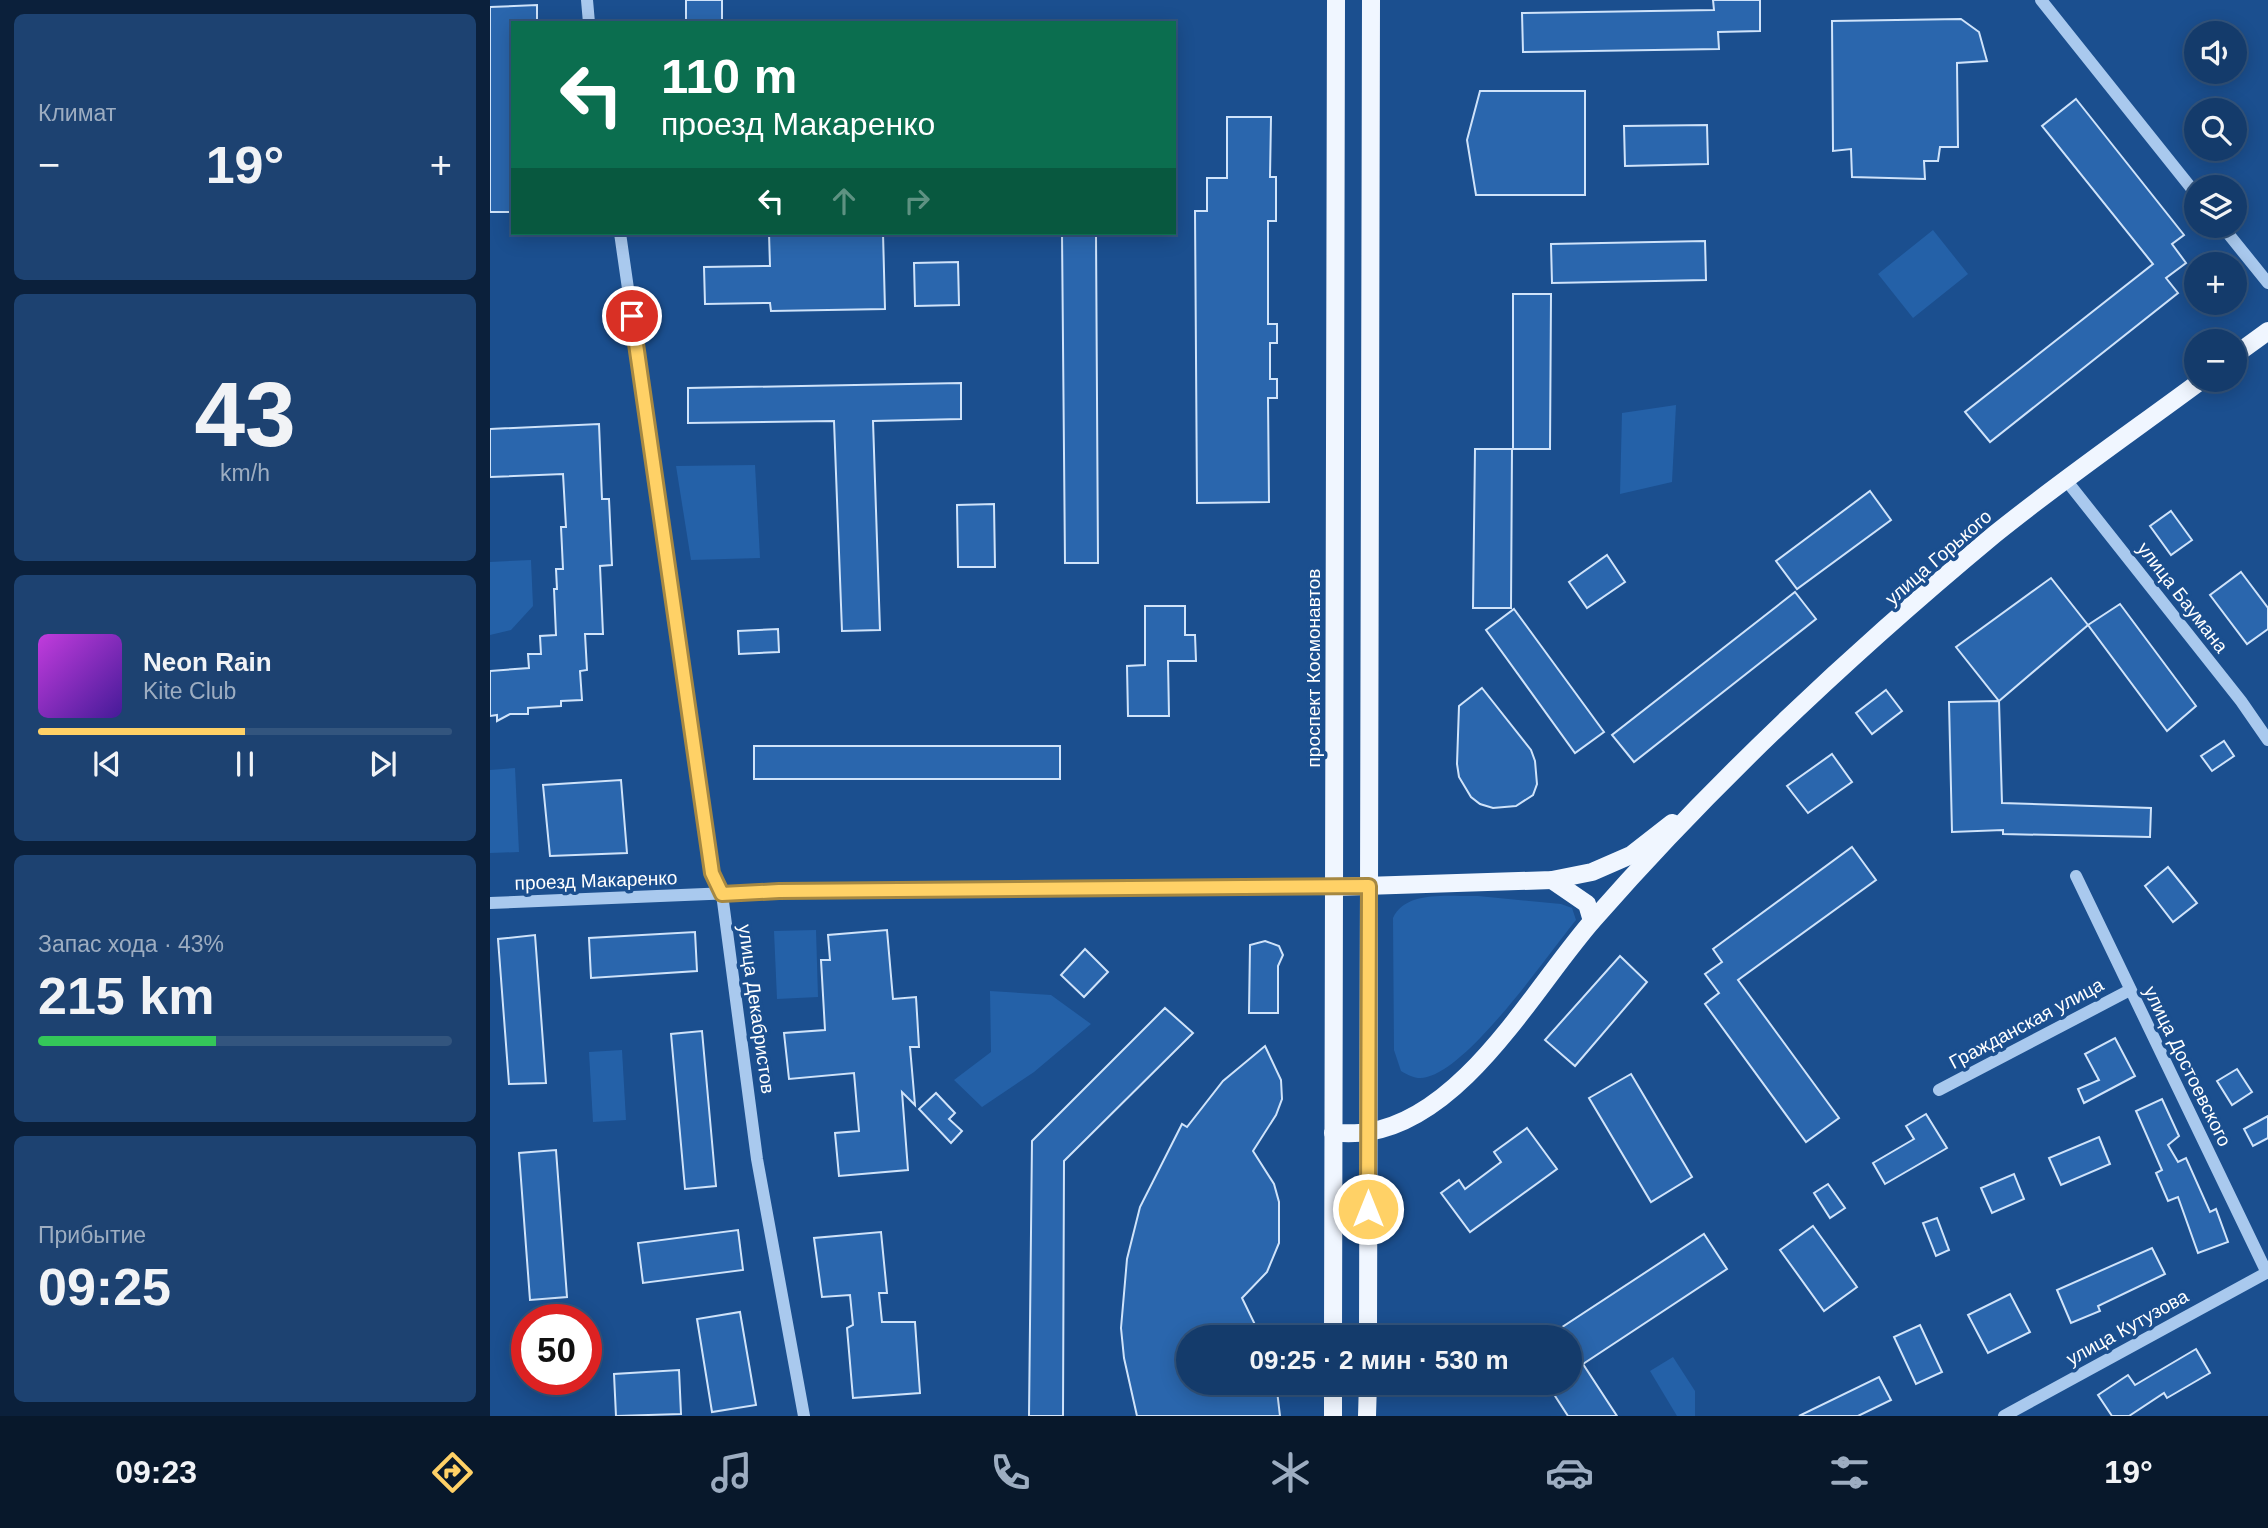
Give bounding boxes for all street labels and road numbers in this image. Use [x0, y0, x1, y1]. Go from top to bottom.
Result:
street label: улица Горького [1881, 506, 1996, 609]
street label: улица Баумана [2133, 538, 2232, 657]
street label: проспект Космонавтов [1303, 569, 1324, 767]
street label: проезд Макаренко [514, 867, 678, 894]
street label: улица Декабристов [734, 923, 779, 1095]
street label: Гражданская улица [1945, 974, 2107, 1073]
street label: улица Достоевского [2140, 983, 2236, 1150]
street label: улица Кутузова [2063, 1285, 2192, 1370]

